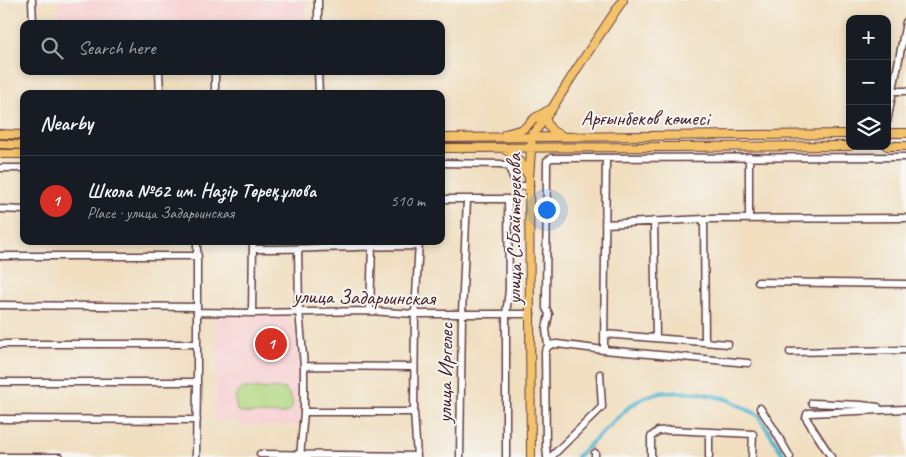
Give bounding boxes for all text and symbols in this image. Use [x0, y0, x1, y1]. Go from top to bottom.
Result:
map controls [846, 15, 891, 150]
button: + [846, 15, 891, 60]
search box [20, 20, 445, 75]
icon: search [38, 34, 66, 62]
text: Search here [78, 36, 155, 60]
button: − [846, 60, 891, 105]
street label: Арғынбеков көшесі [581, 105, 712, 131]
button: layers [846, 105, 891, 150]
text: Nearby [40, 110, 93, 136]
street label: улица С.Байтерекова [501, 152, 527, 307]
text: Школа №62 им. Назір Төреқұлова [87, 179, 316, 203]
text: 1 [52, 191, 60, 211]
text: 510 m [391, 191, 425, 211]
your location [534, 197, 560, 223]
text: Place · улица Задарьинская [87, 203, 234, 223]
street label: улица Задарьинская [291, 283, 437, 311]
street label: улица Иргелес [431, 322, 459, 425]
pin: 1 [255, 325, 287, 363]

